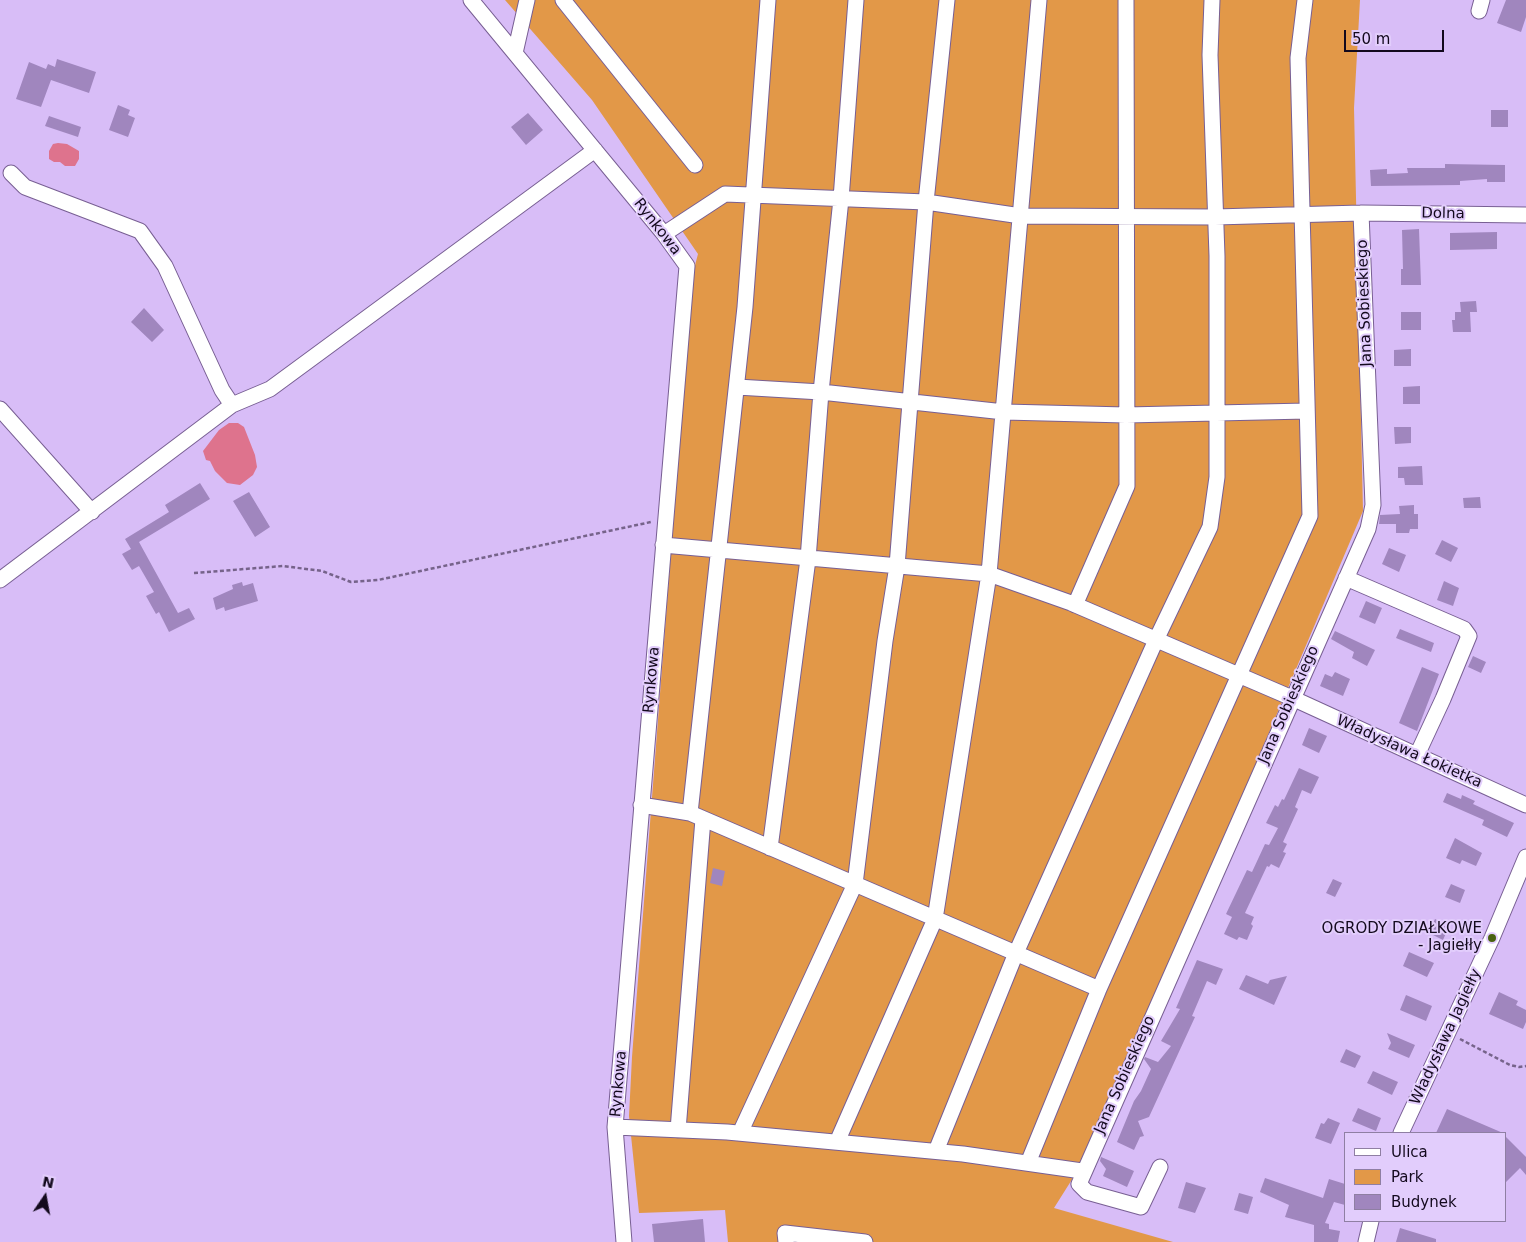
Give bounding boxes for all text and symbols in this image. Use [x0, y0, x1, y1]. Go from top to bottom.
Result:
scale bar [1346, 20, 1446, 52]
text: 50 m [1352, 30, 1390, 48]
street label: Rynkowa [629, 195, 685, 259]
street label: Dolna [1421, 205, 1465, 223]
street label: Jana Sobieskiego [1354, 239, 1376, 367]
street label: Jana Sobieskiego [1255, 643, 1323, 767]
street label: Rynkowa [640, 646, 664, 714]
street label: Władysława Łokietka [1333, 712, 1485, 792]
place label: OGRODY DZIAŁKOWE - Jagiełły [1322, 920, 1482, 955]
marker: OGRODY DZIAŁKOWE - Jagiełły [1486, 932, 1498, 944]
street label: Władysława Jagiełły [1407, 966, 1485, 1108]
street label: Jana Sobieskiego [1091, 1013, 1159, 1137]
street label: Rynkowa [607, 1050, 631, 1118]
legend [1344, 1132, 1506, 1222]
text: Ulica [1391, 1143, 1428, 1161]
text: Park [1391, 1168, 1423, 1186]
north arrow [20, 1172, 70, 1222]
text: N [41, 1173, 56, 1191]
text: Budynek [1391, 1193, 1457, 1211]

